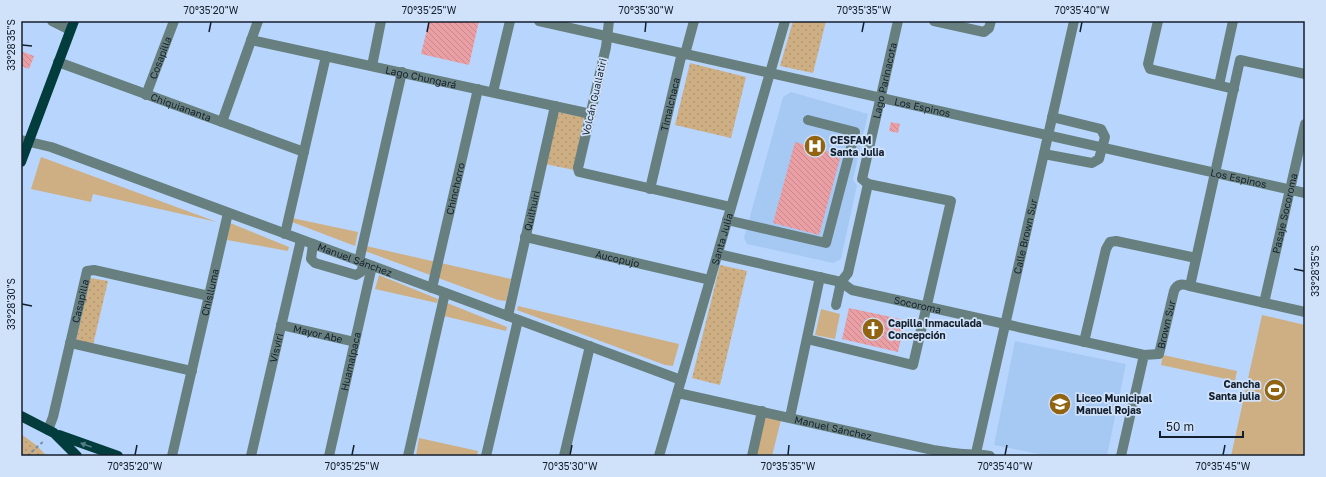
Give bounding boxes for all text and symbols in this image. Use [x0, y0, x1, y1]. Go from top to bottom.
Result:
text: 70°35'20"W [184, 4, 239, 16]
text: 70°35'25"W [402, 4, 457, 16]
text: 70°35'30"W [619, 4, 674, 16]
text: 70°35'35"W [837, 4, 892, 16]
text: 70°35'40"W [1054, 4, 1110, 16]
text: 33°28'35"S [5, 19, 17, 71]
street label: Cosapilla [147, 35, 174, 81]
street label: Lago Parinacota [870, 41, 899, 120]
street label: Volcán Guallatiri [579, 57, 609, 137]
street label: Lago Chungará [384, 63, 458, 91]
street label: Timalchaca [658, 76, 682, 132]
street label: Chiquiananta [149, 90, 213, 124]
street label: Los Espinos [893, 95, 952, 119]
hospital icon: CESFAM Santa Julia [802, 133, 828, 159]
place label: CESFAM Santa Julia [830, 134, 885, 158]
street label: Chinchorro [443, 161, 467, 216]
street label: Los Espinos [1209, 166, 1268, 190]
street label: Pasaje Socoroma [1270, 172, 1300, 255]
street label: Quilhuiri [521, 189, 542, 232]
street label: Calle Brown Sur [1011, 198, 1039, 275]
street label: Santa Julia [709, 212, 735, 266]
street label: Manuel Sánchez [316, 240, 394, 279]
text: 33°28'35"S [1309, 245, 1321, 297]
street label: Aucopujo [594, 248, 641, 269]
street label: Chislluma [198, 268, 221, 317]
text: 33°28'30"S [5, 278, 17, 330]
street label: Casapilla [69, 278, 91, 324]
street label: Socoroma [893, 294, 942, 316]
street label: Brown Sur [1154, 299, 1178, 350]
church icon: Capilla Inmaculada Concepción [860, 316, 886, 342]
place label: Capilla Inmaculada Concepción [888, 317, 982, 341]
street label: Mayor Abe [292, 322, 344, 345]
street label: Huamalpaca [338, 331, 363, 392]
street label: Visviri [267, 332, 285, 364]
sports icon: Cancha Santa julia [1262, 377, 1288, 403]
place label: Cancha Santa julia [1209, 378, 1260, 402]
school or university icon: Liceo Municipal Manuel Rojas [1047, 391, 1073, 417]
place label: Liceo Municipal Manuel Rojas [1076, 392, 1153, 416]
street label: Manuel Sánchez [793, 413, 873, 442]
scale bar [1160, 413, 1243, 439]
text: 50 m [1166, 419, 1194, 434]
one-way arrow [79, 441, 91, 447]
text: 70°35'20"W [108, 460, 163, 472]
text: 70°35'25"W [325, 460, 380, 472]
text: 70°35'30"W [543, 460, 598, 472]
text: 70°35'35"W [761, 460, 816, 472]
text: 70°35'40"W [977, 460, 1033, 472]
text: 70°35'45"W [1196, 460, 1251, 472]

